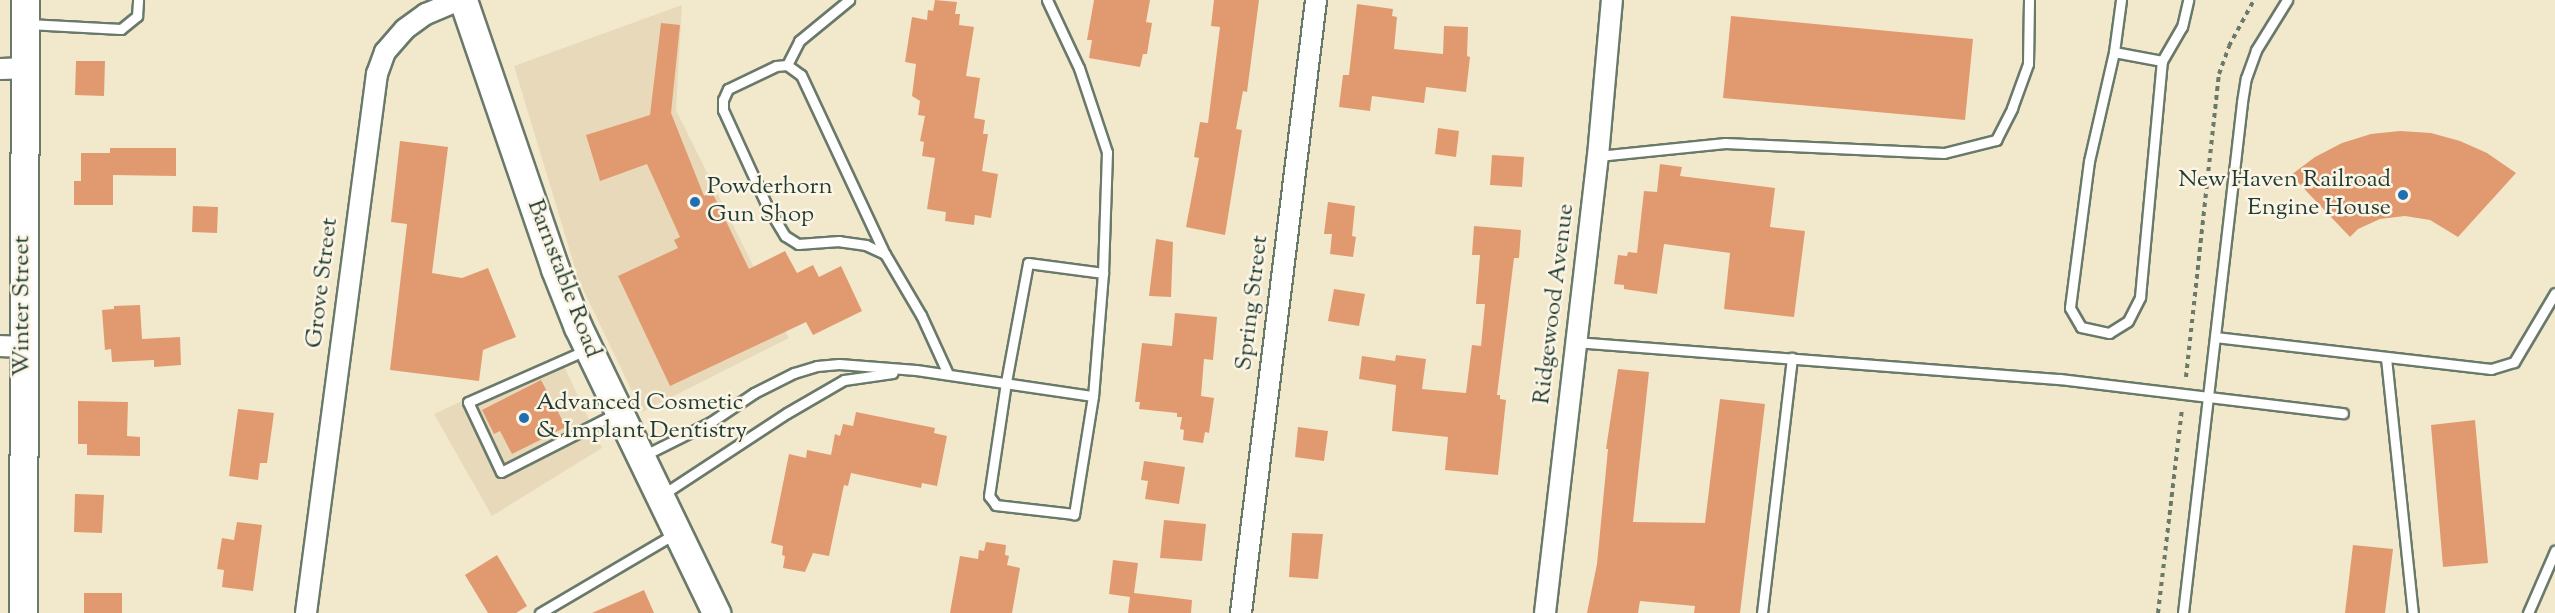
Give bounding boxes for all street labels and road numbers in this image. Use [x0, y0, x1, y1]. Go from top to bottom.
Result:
street label: Barnstable Road [520, 196, 606, 362]
street label: Ridgewood Avenue [1528, 202, 1582, 406]
street label: Grove Street [301, 216, 345, 350]
street label: Spring Street [1230, 234, 1276, 372]
street label: Winter Street [9, 235, 37, 377]

